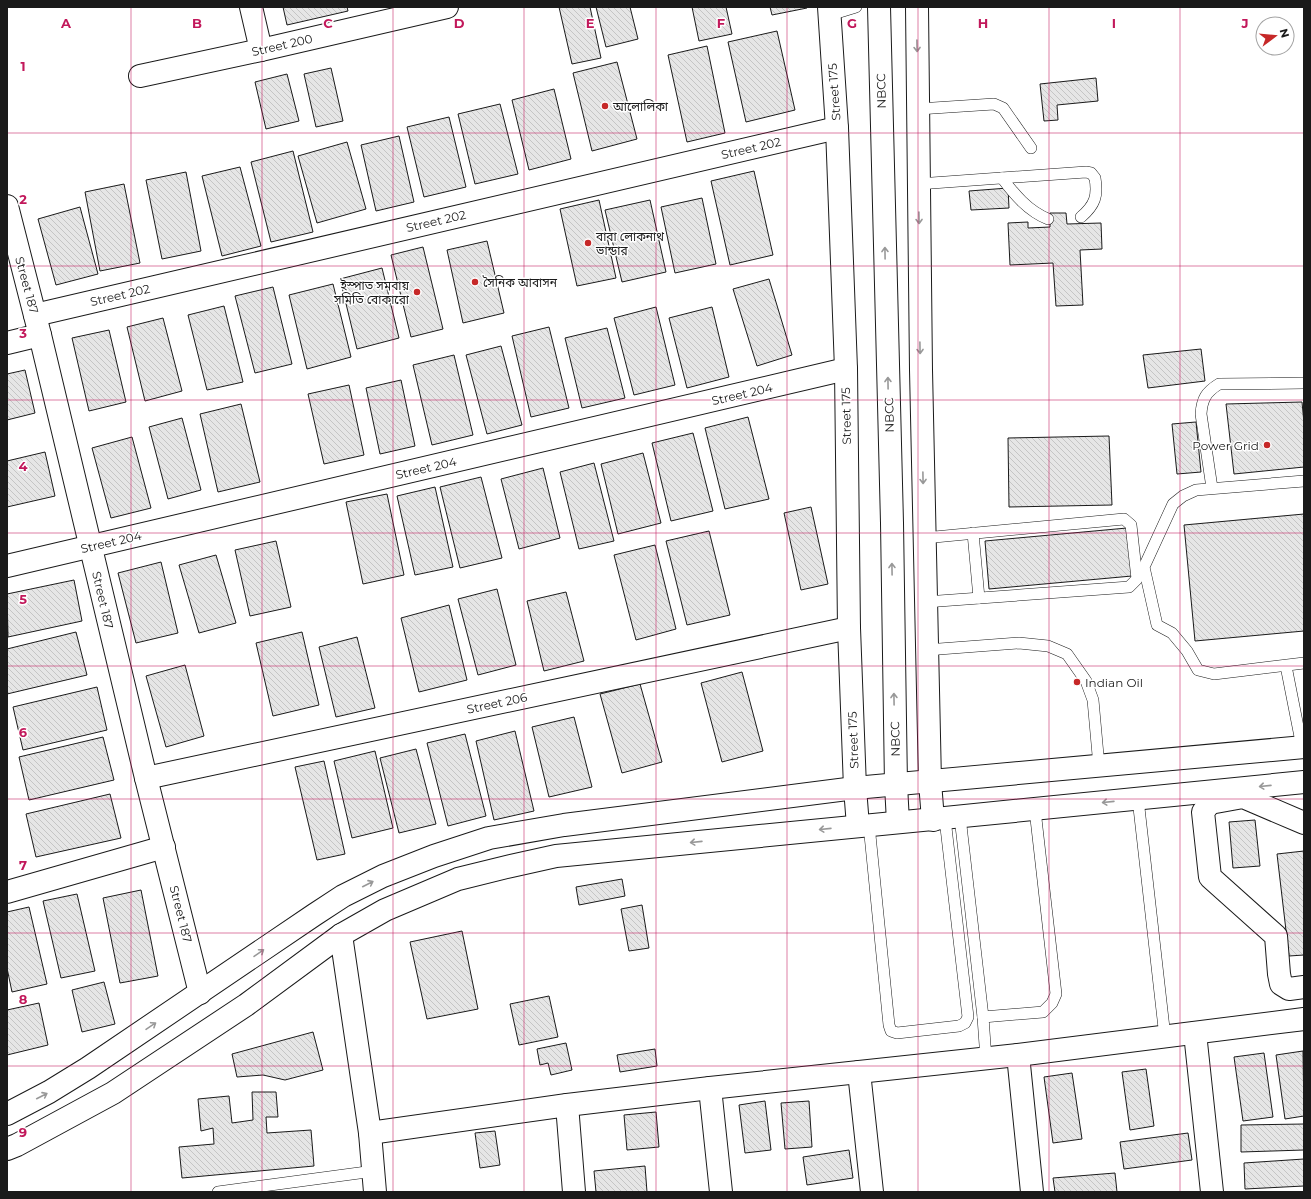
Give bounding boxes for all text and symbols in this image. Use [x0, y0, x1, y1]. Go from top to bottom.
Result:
text: A [60, 15, 72, 31]
text: B [192, 15, 202, 31]
text: C [323, 15, 333, 31]
text: D [454, 15, 465, 31]
text: E [586, 15, 595, 31]
text: F [717, 15, 725, 31]
text: G [847, 15, 857, 31]
text: H [978, 15, 988, 31]
text: I [1112, 15, 1116, 31]
text: J [1240, 15, 1249, 31]
north arrow [1255, 16, 1295, 56]
text: N [1277, 27, 1293, 39]
street label: Street 200 [250, 31, 314, 59]
one-way arrow [913, 39, 921, 52]
text: 1 [20, 58, 26, 74]
street label: Street 175 [825, 63, 843, 121]
street label: NBCC [873, 73, 889, 109]
place label: আলোলিকা [612, 99, 669, 114]
marker: আলোলিকা [600, 101, 610, 111]
street label: Street 202 [720, 134, 783, 162]
text: 2 [19, 191, 27, 207]
street label: Street 202 [405, 207, 468, 235]
one-way arrow [915, 211, 923, 224]
place label: বাবা লোকনাথ ভান্ডার [595, 229, 664, 258]
marker: বাবা লোকনাথ ভান্ডার [583, 238, 593, 248]
one-way arrow [881, 247, 889, 260]
street label: Street 187 [12, 255, 42, 315]
place label: সৈনিক আবাসন [482, 275, 558, 290]
marker: সৈনিক আবাসন [470, 277, 480, 287]
place label: ইস্পাত সমবায় সমিতি বোকারো [333, 278, 410, 307]
street label: Street 202 [89, 281, 152, 309]
marker: ইস্পাত সমবায় সমিতি বোকারো [412, 287, 422, 297]
text: 3 [18, 325, 27, 341]
one-way arrow [916, 341, 924, 354]
one-way arrow [884, 377, 892, 390]
street label: Street 204 [710, 380, 774, 408]
street label: Street 175 [838, 387, 854, 445]
street label: NBCC [881, 397, 897, 433]
place label: Power Grid [1192, 438, 1259, 453]
marker: Power Grid [1262, 440, 1272, 450]
street label: Street 204 [394, 454, 458, 482]
text: 4 [19, 458, 28, 474]
one-way arrow [919, 471, 926, 484]
street label: Street 204 [79, 528, 143, 556]
one-way arrow [888, 563, 896, 576]
street label: Street 187 [89, 570, 117, 630]
text: 5 [19, 591, 27, 607]
place label: Indian Oil [1085, 675, 1143, 690]
marker: Indian Oil [1072, 677, 1082, 687]
street label: Street 206 [465, 689, 529, 717]
one-way arrow [890, 693, 898, 706]
street label: Street 175 [844, 711, 861, 769]
street label: NBCC [887, 721, 903, 757]
text: 6 [19, 724, 28, 740]
one-way arrow [1259, 782, 1272, 790]
one-way arrow [1102, 798, 1115, 806]
one-way arrow [819, 825, 832, 833]
one-way arrow [690, 838, 703, 846]
text: 7 [19, 857, 27, 873]
one-way arrow [362, 879, 374, 887]
street label: Street 187 [167, 884, 195, 944]
one-way arrow [253, 949, 264, 957]
text: 8 [19, 991, 28, 1007]
one-way arrow [145, 1022, 156, 1030]
one-way arrow [35, 1092, 47, 1099]
text: 9 [19, 1124, 27, 1140]

